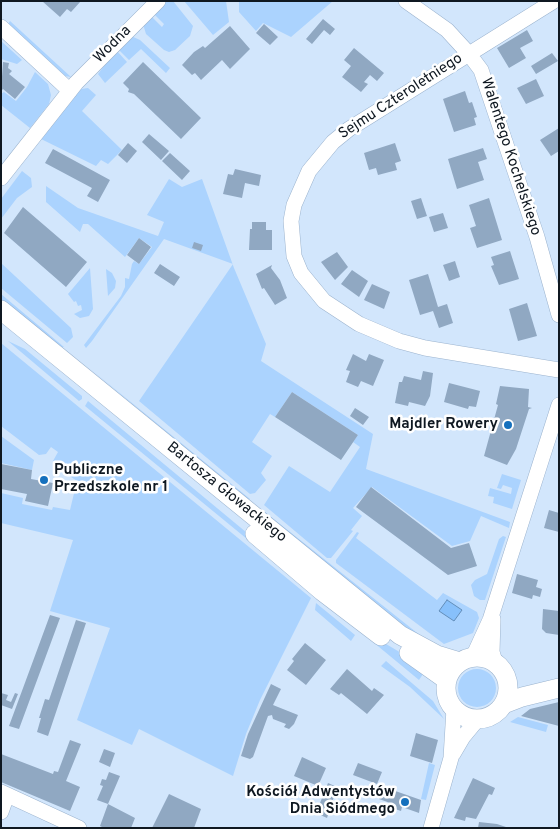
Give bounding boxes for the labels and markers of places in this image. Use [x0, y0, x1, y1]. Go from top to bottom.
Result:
place label: Majdler Rowery [389, 416, 498, 434]
marker: Majdler Rowery [502, 419, 514, 431]
place label: Publiczne Przedszkole nr 1 [54, 462, 168, 497]
marker: Publiczne Przedszkole nr 1 [38, 474, 50, 486]
place label: Kościół Adwentystów Dnia Siódmego [246, 784, 395, 819]
marker: Kościół Adwentystów Dnia Siódmego [399, 796, 411, 808]

